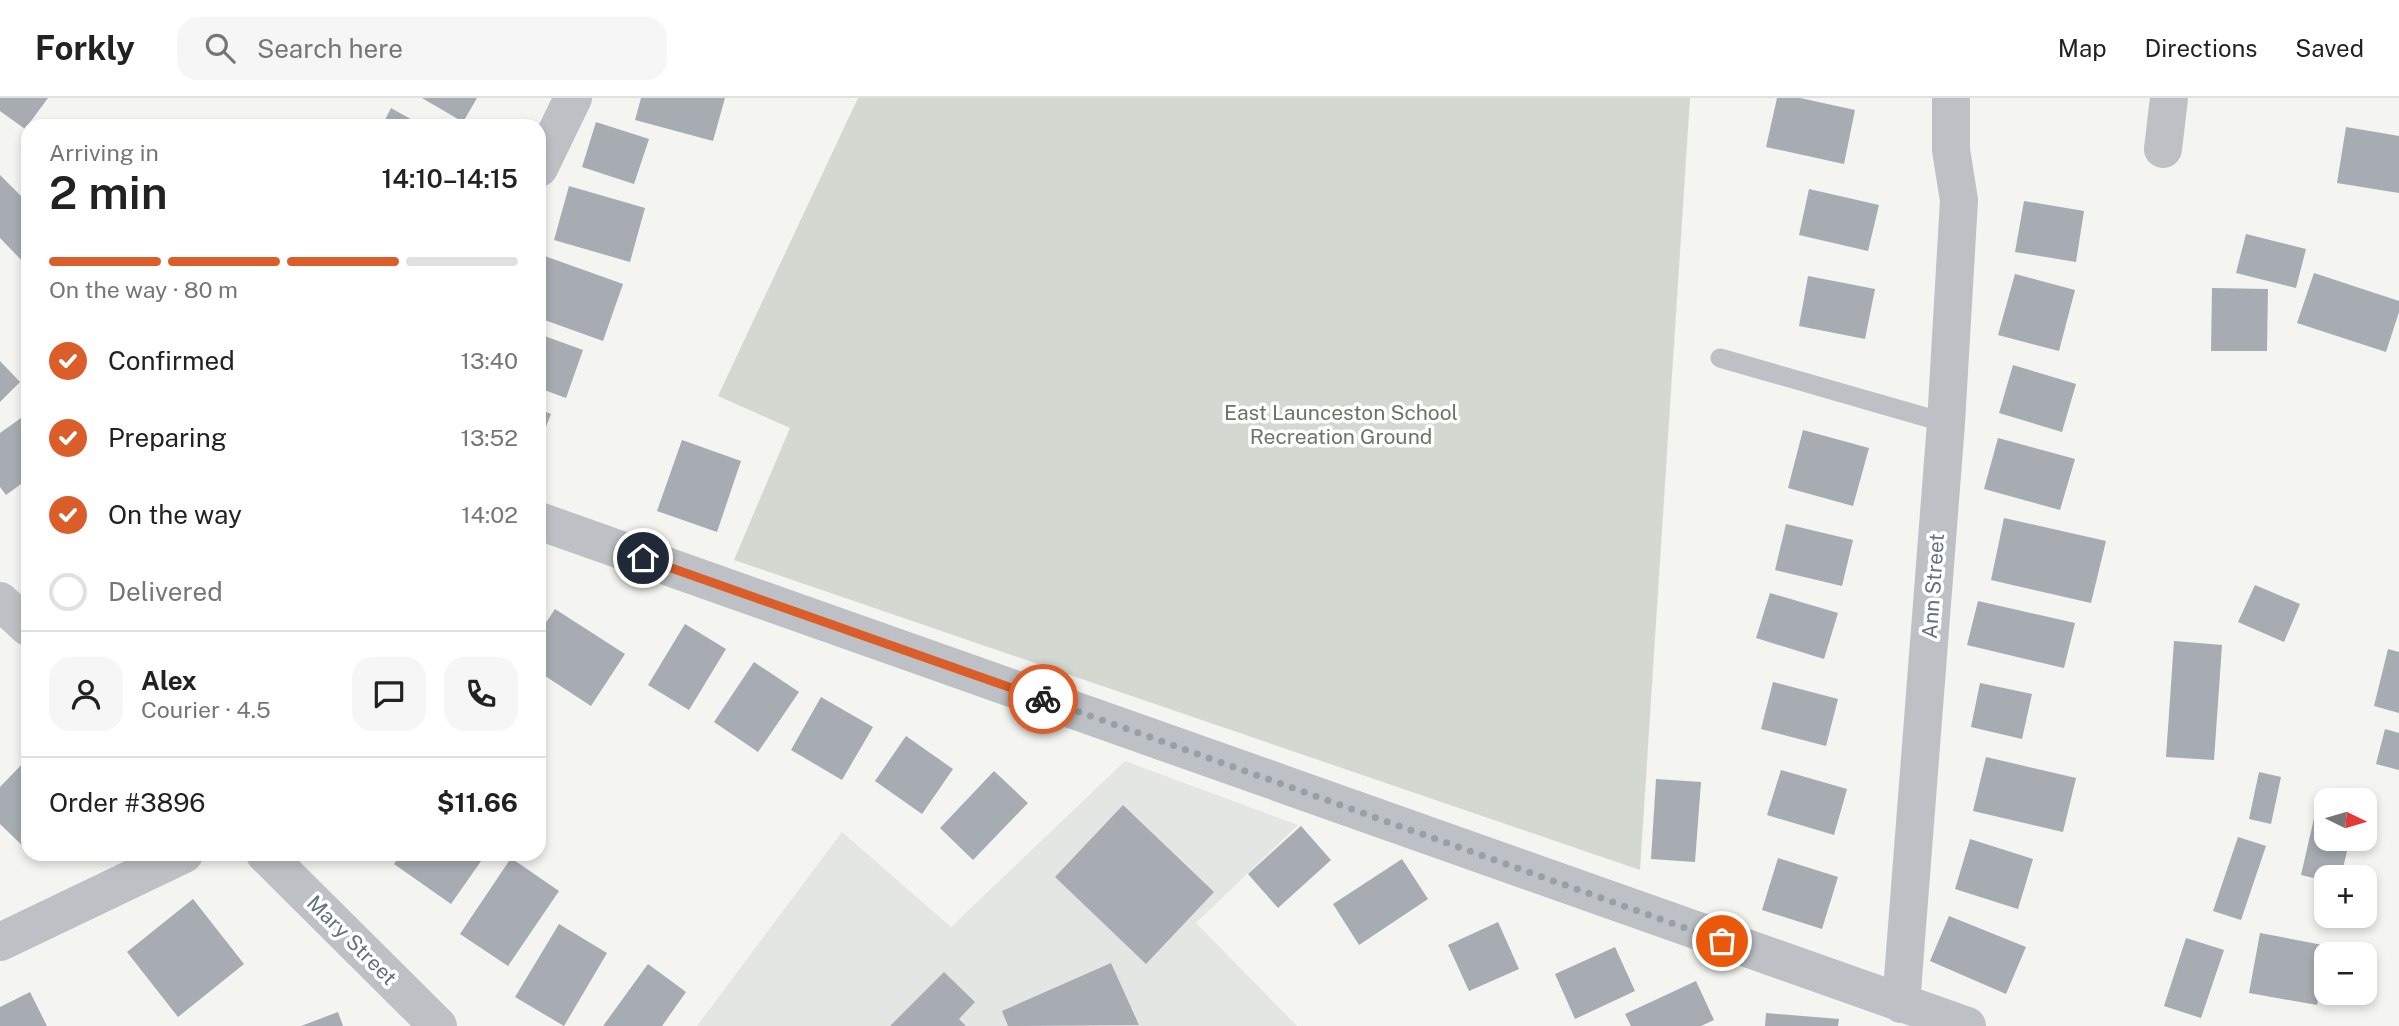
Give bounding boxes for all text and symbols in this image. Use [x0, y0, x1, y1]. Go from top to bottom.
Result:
search box [177, 17, 667, 80]
text: Forkly [35, 29, 135, 67]
icon: search [201, 29, 239, 67]
text: Search here [257, 33, 403, 64]
text: Map [2058, 34, 2107, 62]
text: Directions [2145, 34, 2257, 62]
text: Saved [2295, 34, 2364, 62]
text: Arriving in [49, 139, 159, 166]
text: 14:10–14:15 [381, 163, 518, 194]
text: 2 min [49, 165, 168, 219]
text: On the way · 80 m [49, 276, 238, 303]
icon: check [49, 342, 87, 380]
text: Confirmed [108, 345, 235, 376]
text: 13:40 [461, 347, 518, 374]
park label: East Launceston School Recreation Ground [1224, 400, 1458, 449]
icon: check [49, 419, 87, 457]
text: Preparing [108, 422, 227, 453]
text: 13:52 [461, 424, 518, 451]
icon: check [49, 496, 87, 534]
text: On the way [108, 499, 242, 530]
text: 14:02 [461, 501, 518, 528]
pin [613, 528, 673, 588]
street label: Ann Street [1917, 532, 1949, 640]
icon: home [624, 539, 662, 577]
text: Delivered [108, 576, 223, 607]
button: person [49, 657, 123, 731]
button: chat [352, 657, 426, 731]
button: phone [444, 657, 518, 731]
courier [1008, 664, 1078, 734]
text: Alex [141, 665, 197, 696]
icon: bike [1024, 680, 1062, 718]
text: Courier · 4.5 [141, 696, 271, 723]
text: Order #3896 [49, 787, 205, 818]
text: $11.66 [437, 787, 518, 818]
north arrow [2314, 788, 2376, 850]
map controls [2314, 788, 2377, 1005]
button: + [2314, 865, 2377, 928]
street label: Mary Street [302, 890, 402, 990]
pin [1692, 911, 1752, 971]
icon: bag [1703, 922, 1741, 960]
button: − [2314, 942, 2377, 1005]

